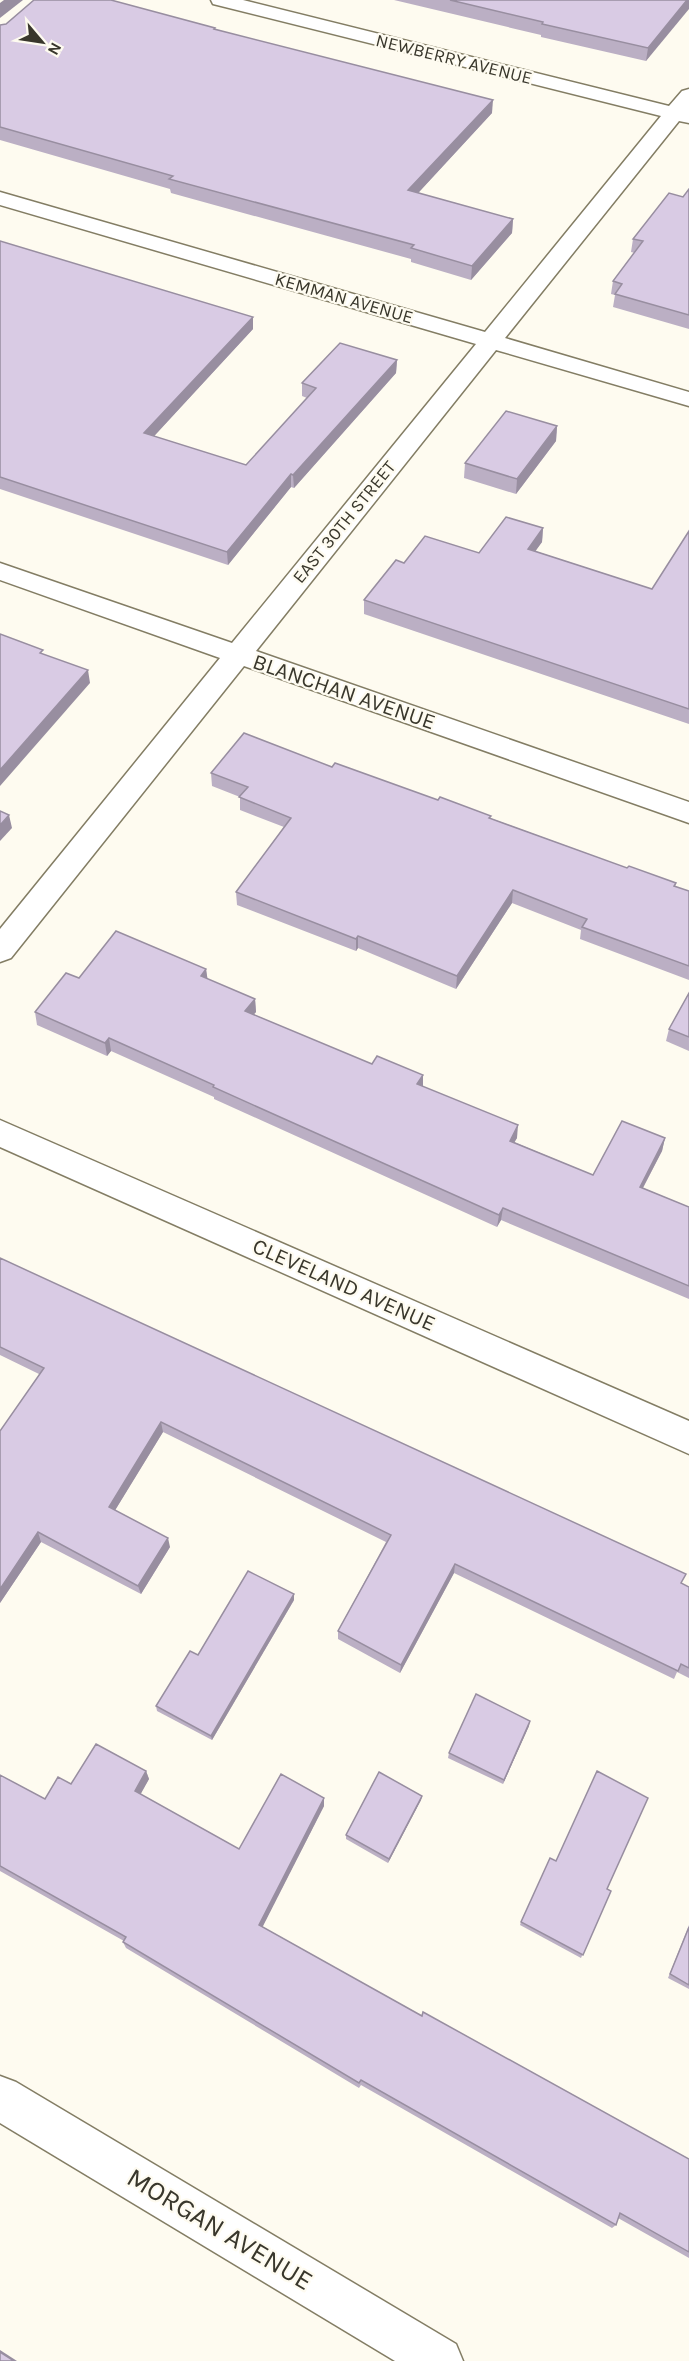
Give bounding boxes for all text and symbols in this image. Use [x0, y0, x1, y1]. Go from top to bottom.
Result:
north arrow [12, 12, 72, 72]
street label: NEWBERRY AVENUE [374, 29, 534, 89]
text: N [44, 39, 66, 59]
street label: KEMMAN AVENUE [272, 268, 416, 328]
street label: EAST 30TH STREET [288, 456, 400, 588]
street label: BLANCHAN AVENUE [249, 649, 439, 735]
street label: CLEVELAND AVENUE [249, 1233, 439, 1337]
street label: MORGAN AVENUE [121, 2161, 319, 2297]

